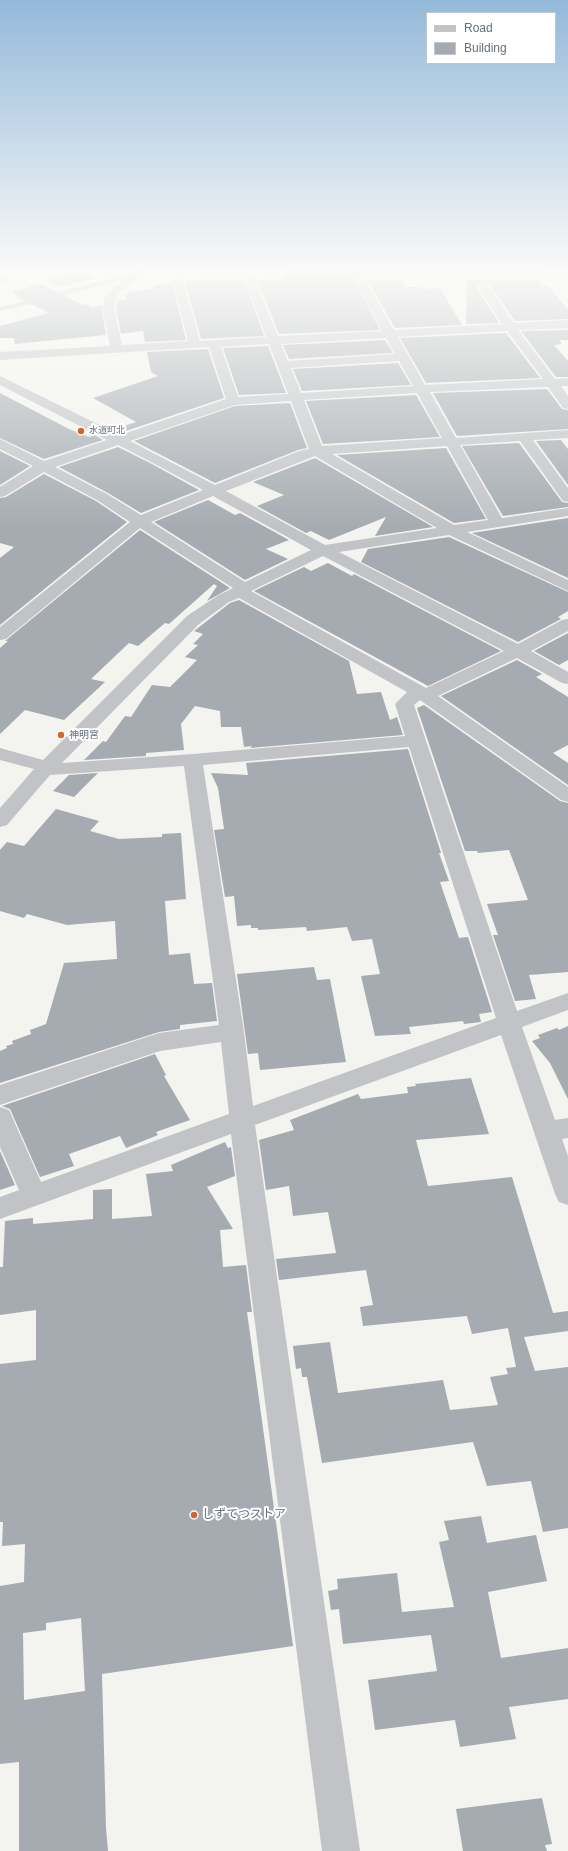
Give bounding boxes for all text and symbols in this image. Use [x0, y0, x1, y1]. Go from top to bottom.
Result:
legend [426, 12, 556, 64]
text: Road [464, 21, 493, 35]
text: Building [464, 41, 507, 55]
marker: 水道町北 [76, 426, 86, 436]
place label: 水道町北 [89, 426, 125, 436]
place label: 神明宮 [69, 729, 99, 741]
marker: 神明宮 [56, 730, 66, 740]
place label: しずてつストア [202, 1508, 286, 1522]
marker: しずてつストア [189, 1510, 199, 1520]

